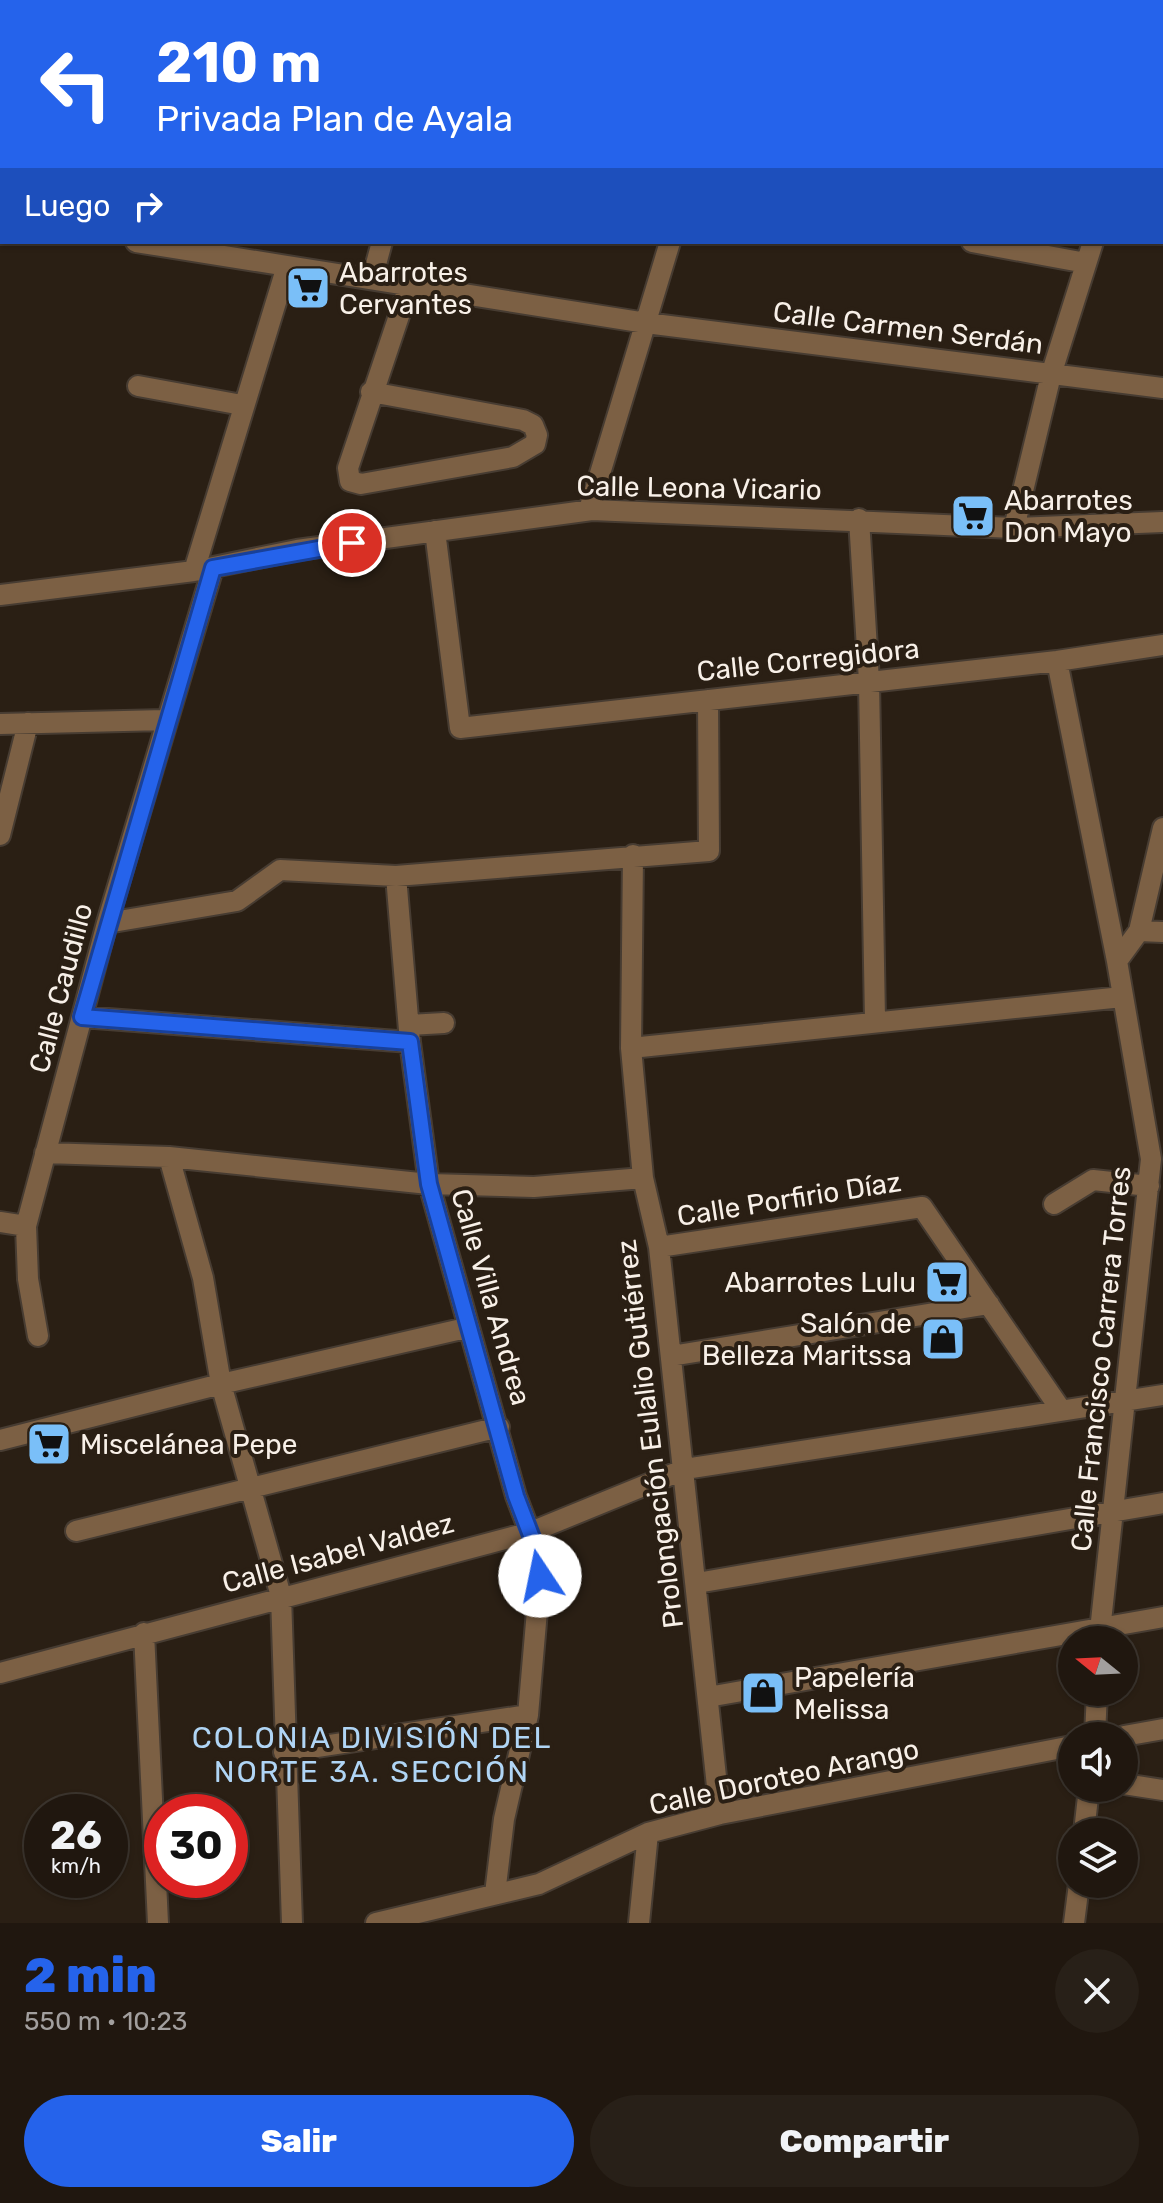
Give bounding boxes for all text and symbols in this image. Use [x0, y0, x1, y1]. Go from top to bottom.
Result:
text: 210 m [156, 30, 322, 96]
icon: left [24, 32, 128, 136]
text: Privada Plan de Ayala [156, 97, 513, 140]
icon: right [126, 184, 170, 228]
text: Luego [24, 188, 110, 224]
place label: Abarrotes Cervantes [339, 256, 472, 321]
supermarket icon: Abarrotes Cervantes [284, 264, 332, 312]
street label: Calle Carmen Serdán [771, 295, 1045, 361]
street label: Calle Leona Vicario [576, 469, 822, 507]
place label: Abarrotes Don Mayo [1004, 484, 1133, 549]
supermarket icon: Abarrotes Don Mayo [949, 492, 997, 540]
pin [318, 509, 386, 577]
icon: arrive [330, 521, 374, 565]
street label: Calle Corregidora [695, 632, 921, 688]
street label: Calle Caudillo [23, 900, 99, 1076]
street label: Calle Porfirio Díaz [675, 1165, 903, 1233]
street label: Calle Francisco Carrera Torres [1064, 1165, 1138, 1553]
street label: Calle Villa Andrea [444, 1185, 538, 1409]
street label: Prolongación Eulalio Gutiérrez [610, 1238, 690, 1630]
supermarket icon: Abarrotes Lulu [923, 1258, 971, 1306]
place label: Abarrotes Lulu [725, 1266, 916, 1299]
place label: Salón de Belleza Maritssa [702, 1307, 912, 1372]
shop icon: Salón de Belleza Maritssa [919, 1315, 967, 1363]
supermarket icon: Miscelánea Pepe [25, 1420, 73, 1468]
place label: Miscelánea Pepe [80, 1428, 297, 1461]
street label: Calle Isabel Valdez [219, 1506, 457, 1600]
position arrow [498, 1534, 582, 1618]
north arrow [1058, 1626, 1138, 1706]
map controls [1058, 1626, 1138, 1898]
place label: Papelería Melissa [794, 1661, 915, 1726]
shop icon: Papelería Melissa [739, 1669, 787, 1717]
district label: COLONIA DIVISIÓN DEL NORTE 3A. SECCIÓN [192, 1720, 552, 1790]
button: sound [1058, 1722, 1138, 1802]
street label: Calle Doroteo Arango [646, 1732, 922, 1822]
speed limit sign: 30 [144, 1794, 248, 1898]
text: 26 [50, 1812, 102, 1859]
button: layers [1058, 1818, 1138, 1898]
text: km/h [51, 1854, 101, 1878]
text: 2 min [24, 1947, 157, 2004]
button: close [1055, 1949, 1139, 2033]
text: 550 m · 10:23 [24, 2006, 187, 2037]
button: Salir [24, 2095, 574, 2187]
button: Compartir [590, 2095, 1139, 2187]

